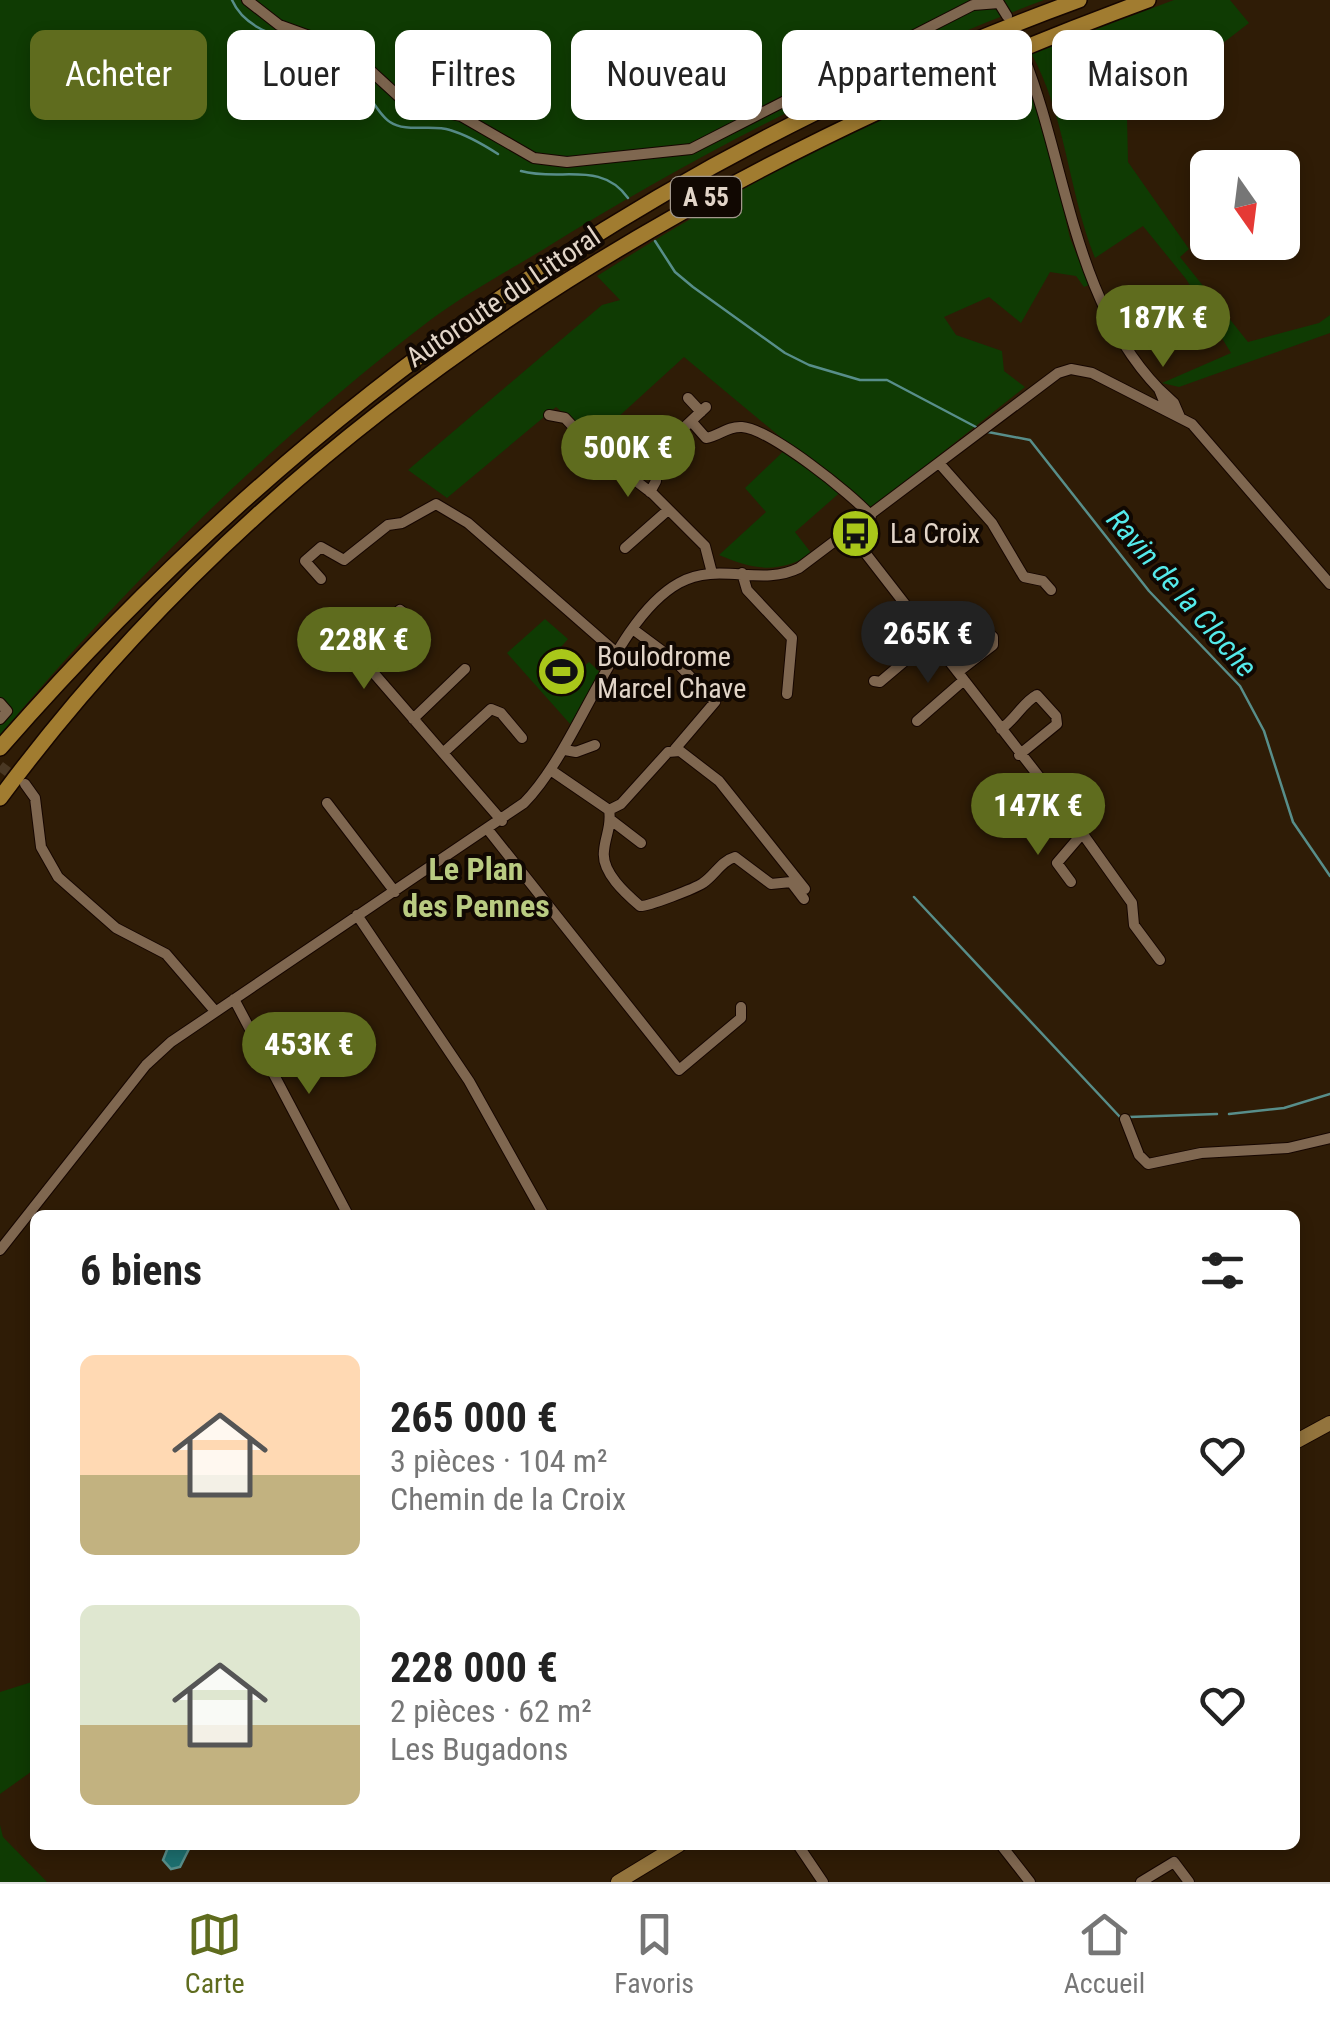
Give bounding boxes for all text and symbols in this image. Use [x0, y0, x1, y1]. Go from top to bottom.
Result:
chip: Acheter [30, 30, 207, 120]
chip: Louer [227, 30, 375, 120]
chip: Filtres [395, 30, 551, 120]
chip: Nouveau [571, 30, 762, 120]
chip: Appartement [782, 30, 1032, 120]
chip: Maison [1052, 30, 1224, 120]
north arrow [1190, 150, 1300, 260]
map controls [1190, 150, 1300, 260]
road number: A 55 [671, 177, 741, 217]
street label: Autoroute du Littoral [400, 220, 606, 374]
pin: 187K € [1082, 285, 1244, 370]
text: 187K € [1118, 298, 1208, 336]
pin: 500K € [547, 415, 709, 500]
text: 500K € [583, 428, 673, 466]
water label: Ravin de la Cloche [1100, 502, 1264, 684]
bus stop icon: La Croix [829, 507, 881, 559]
place label: La Croix [890, 517, 980, 550]
pin: 265K € [847, 601, 1009, 686]
pin: 228K € [283, 607, 445, 692]
text: 265K € [883, 614, 973, 652]
text: 228K € [319, 620, 409, 658]
place label: Boulodrome Marcel Chave [597, 640, 746, 705]
sports icon: Boulodrome Marcel Chave [536, 646, 588, 698]
pin: 147K € [957, 773, 1119, 858]
text: 147K € [993, 786, 1083, 824]
district label: Le Plan des Pennes [402, 850, 550, 925]
pin: 453K € [228, 1012, 390, 1097]
text: 453K € [264, 1025, 354, 1063]
icon: filters [1195, 1243, 1250, 1298]
text: 6 biens [80, 1246, 202, 1295]
text: 265 000 € [390, 1393, 558, 1442]
icon: home [160, 1395, 280, 1515]
icon: heart [1195, 1428, 1250, 1483]
text: 3 pièces · 104 m² [390, 1442, 608, 1480]
text: Chemin de la Croix [390, 1480, 626, 1518]
text: 228 000 € [390, 1643, 558, 1692]
icon: home [160, 1645, 280, 1765]
icon: heart [1195, 1678, 1250, 1733]
text: 2 pièces · 62 m² [390, 1692, 592, 1730]
text: Les Bugadons [390, 1730, 568, 1768]
tab: Carte [185, 1907, 245, 2000]
tab: Favoris [614, 1907, 694, 2000]
tab: Accueil [1064, 1907, 1145, 2000]

